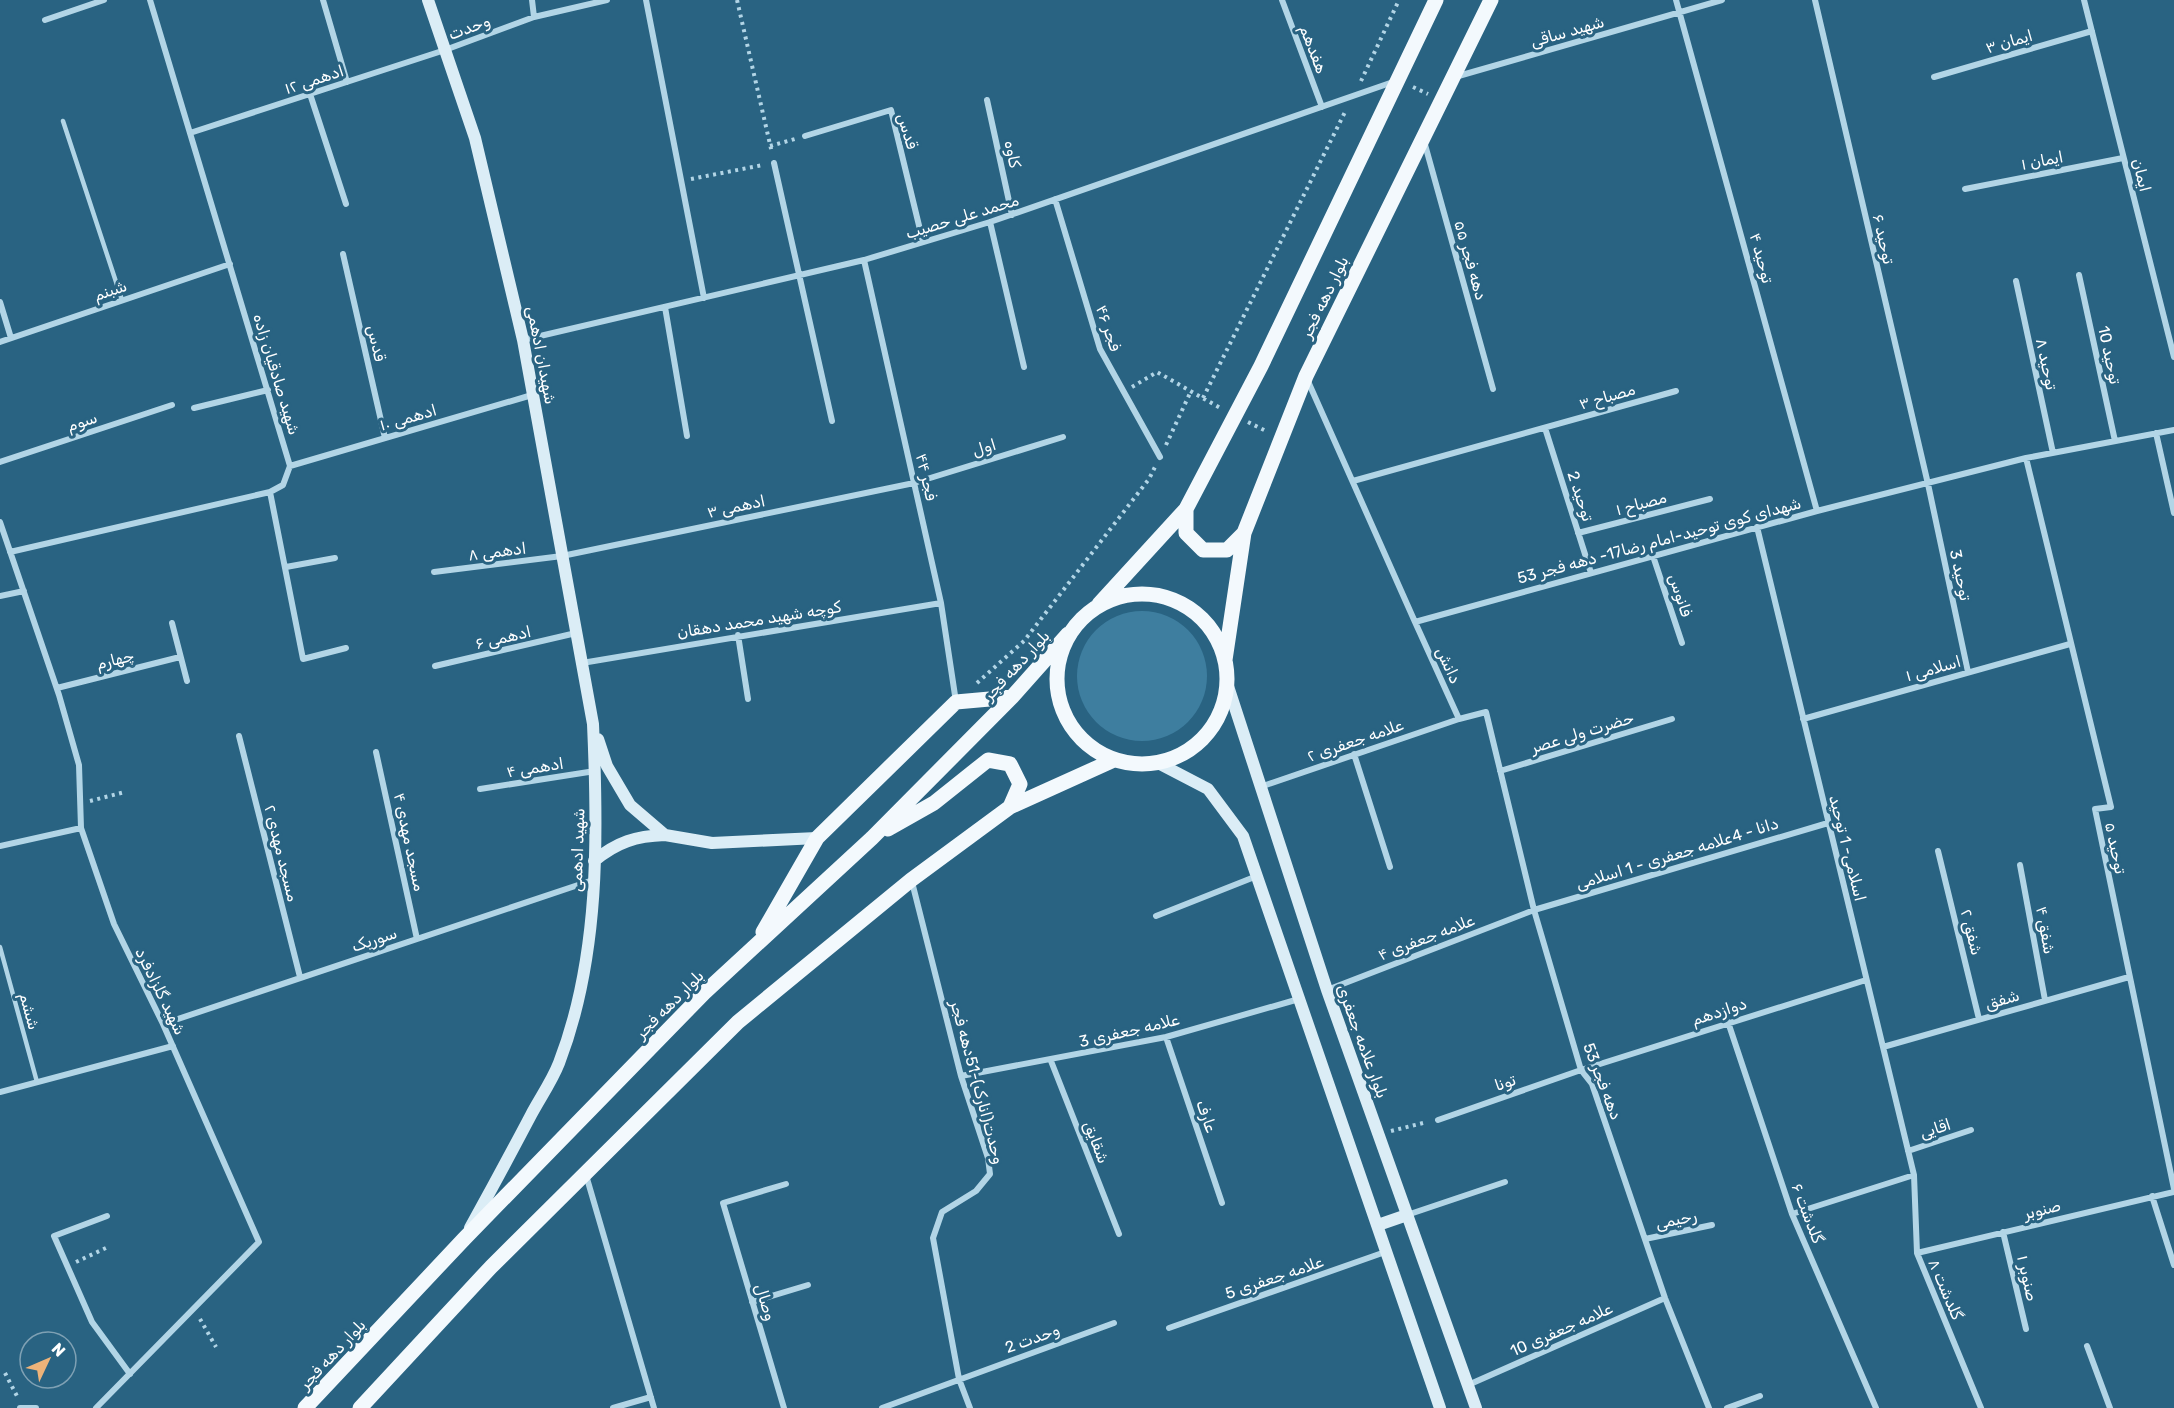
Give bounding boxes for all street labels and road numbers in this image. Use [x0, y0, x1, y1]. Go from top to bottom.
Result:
street label: وحدت [446, 11, 493, 45]
street label: شهید ساقی [1528, 12, 1607, 52]
street label: هفدهم [1295, 22, 1331, 77]
street label: ایمان ۳ [1983, 26, 2035, 57]
street label: ادهمی ۱۲ [282, 61, 346, 98]
street label: قدس [893, 111, 922, 152]
street label: کاوه [999, 139, 1025, 171]
street label: ایمان ۱ [2019, 147, 2065, 174]
street label: ایمان [2128, 156, 2155, 194]
street label: محمد علی حصیب [903, 190, 1021, 243]
street label: توحید ۶ [1868, 212, 1898, 266]
street label: دهه فجر ۵۵ [1449, 218, 1491, 303]
street label: توحید ۴ [1745, 231, 1777, 286]
street label: بلوار دهه فجر [1296, 253, 1353, 343]
street label: شبنم [91, 276, 130, 306]
street label: فجر ۴۶ [1091, 303, 1125, 354]
street label: شهیدان ادهمی [522, 304, 560, 406]
street label: شهید صادقیان زاده [248, 311, 304, 437]
street label: قدس [363, 323, 390, 364]
street label: توحید 10 [2093, 324, 2125, 386]
street label: توحید ۸ [2031, 336, 2061, 392]
street label: مصباح ۳ [1577, 379, 1638, 415]
street label: ادهمی ۱۰ [377, 400, 439, 435]
street label: سوم [65, 408, 100, 436]
street label: اول [970, 435, 999, 461]
street label: فجر ۴۴ [911, 452, 941, 503]
street label: توحید 2 [1563, 469, 1598, 524]
street label: مصباح ۱ [1614, 488, 1669, 521]
street label: ادهمی ۳ [705, 491, 767, 522]
street label: شهدای کوی توحید-امام رضا17- دهه فجر 53 [1515, 493, 1803, 589]
street label: ادهمی ۸ [467, 539, 527, 564]
street label: توحید 3 [1945, 548, 1975, 603]
street label: فانوس [1664, 571, 1697, 620]
street label: کوچه شهید محمد دهقان [676, 597, 843, 643]
street label: ادهمی ۶ [473, 622, 533, 653]
street label: بلوار دهه فجر [978, 626, 1054, 706]
street label: دانش [1432, 644, 1465, 687]
street label: چهارم [94, 646, 136, 674]
street label: اسلامی ۱ [1903, 652, 1963, 685]
street label: حضرت ولی عصر [1527, 708, 1636, 758]
street label: علامه جعفری ۲ [1305, 715, 1406, 767]
street label: ادهمی ۴ [505, 754, 565, 781]
street label: مسجد مهدی ۴ [389, 791, 429, 893]
street label: اسلامی- 1 توحید [1824, 793, 1870, 903]
street label: مسجد مهدی ۲ [259, 803, 303, 904]
street label: شهید ادهمی [567, 808, 589, 892]
street label: دانا - 4علامه جعفری - 1 اسلامی [1573, 814, 1781, 894]
street label: توحید ۵ [2100, 820, 2130, 876]
street label: شفق ۴ [2031, 905, 2059, 956]
street label: شفق ۲ [1956, 907, 1986, 957]
street label: علامه جعفری ۴ [1375, 910, 1478, 966]
street label: سوریک [349, 923, 400, 957]
street label: شهید گلزادفرد [130, 944, 190, 1038]
street label: بلوار دهه فجر [630, 966, 708, 1044]
street label: بلوار علامه جعفری [1332, 982, 1392, 1101]
street label: شفق [1983, 986, 2022, 1014]
street label: ششم [15, 991, 44, 1032]
street label: دوازدهم [1689, 994, 1749, 1030]
street label: وحدت(انارک)-51دهه فجر [945, 997, 1009, 1166]
street label: علامه جعفری 3 [1077, 1010, 1182, 1052]
street label: دهه فجر 53 [1578, 1040, 1626, 1123]
street label: تونا [1492, 1070, 1519, 1096]
street label: عارف [1191, 1097, 1221, 1136]
street label: اقایی [1917, 1115, 1953, 1142]
street label: شقایق [1079, 1118, 1113, 1166]
street label: گلدشت ۶ [1787, 1180, 1828, 1247]
street label: صنوبر [2021, 1196, 2063, 1224]
street label: رحیمی [1654, 1206, 1699, 1234]
street label: علامه جعفری 5 [1223, 1252, 1326, 1304]
street label: صنوبر ۱ [2012, 1253, 2042, 1303]
street label: گلدشت ۸ [1924, 1256, 1967, 1323]
street label: وصال [750, 1281, 780, 1323]
street label: علامه جعفری 10 [1507, 1298, 1616, 1361]
street label: بلوار دهه فجر [294, 1315, 370, 1395]
street label: وحدت 2 [1002, 1320, 1062, 1358]

